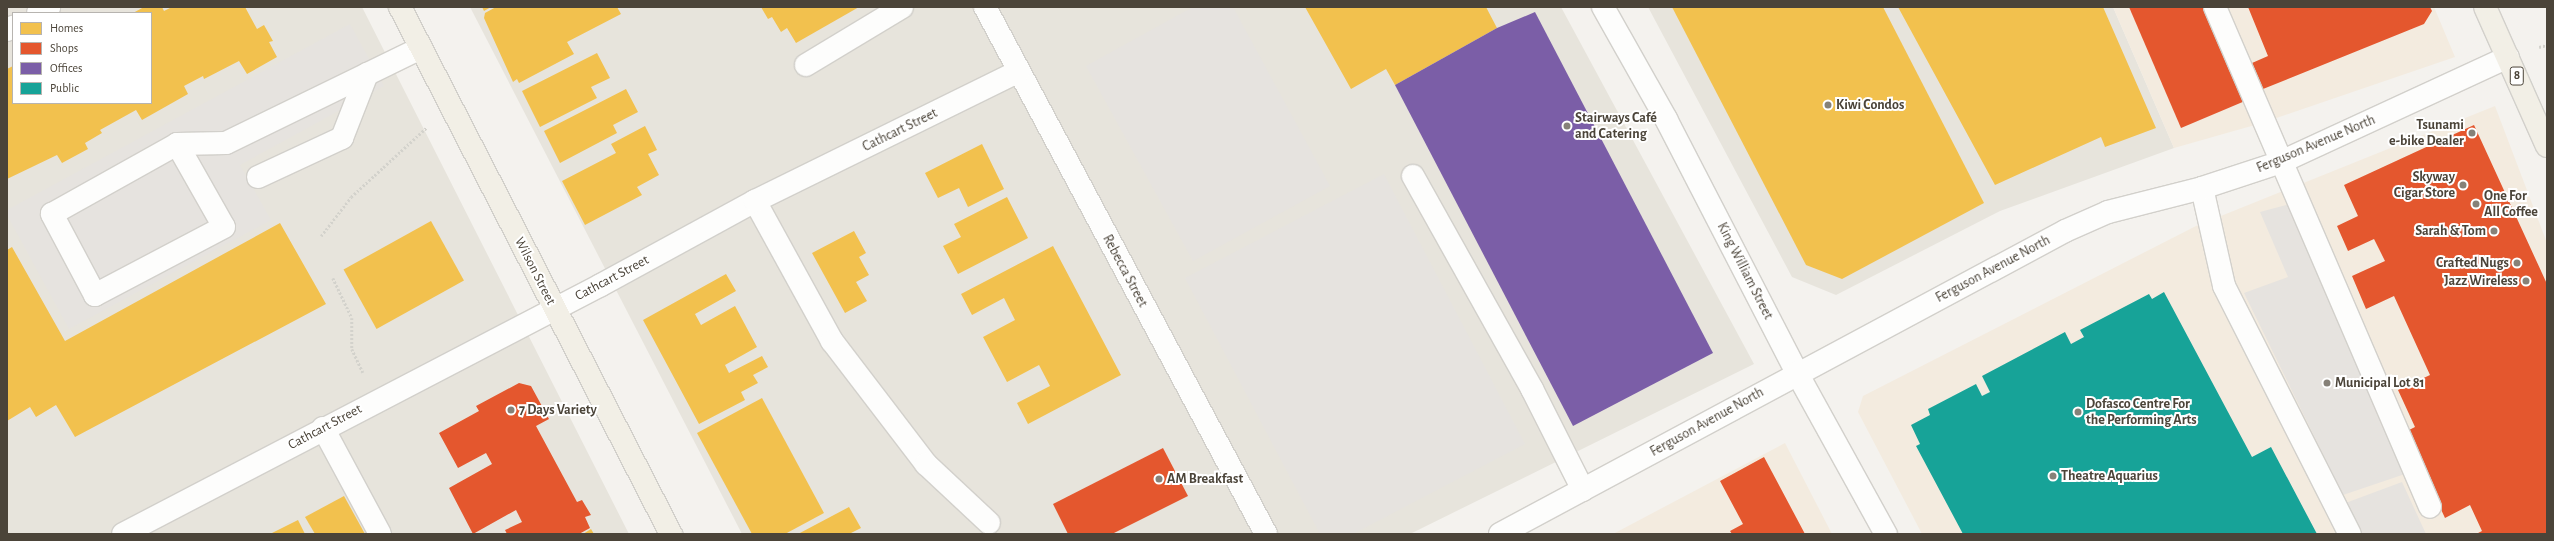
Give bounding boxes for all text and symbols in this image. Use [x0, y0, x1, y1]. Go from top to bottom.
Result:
legend [12, 12, 152, 104]
text: Homes [50, 22, 83, 34]
text: Shops [50, 42, 78, 54]
text: Offices [50, 62, 83, 74]
road number: 8 [2509, 65, 2525, 87]
text: Public [50, 82, 79, 94]
place label: Kiwi Condos [1836, 97, 1904, 113]
marker: Kiwi Condos [1823, 100, 1833, 110]
street label: Cathcart Street [860, 105, 940, 155]
place label: Stairways Café and Catering [1575, 110, 1657, 142]
street label: Ferguson Avenue North [2254, 111, 2378, 177]
place label: Tsunami e-bike Dealer [2389, 117, 2464, 150]
marker: Stairways Café and Catering [1562, 121, 1572, 131]
marker: Tsunami e-bike Dealer [2467, 128, 2477, 138]
place label: Skyway Cigar Store [2394, 169, 2455, 202]
marker: Skyway Cigar Store [2458, 180, 2468, 190]
place label: One For All Coffee [2484, 188, 2538, 220]
marker: One For All Coffee [2471, 199, 2481, 209]
street label: King William Street [1713, 220, 1777, 322]
place label: Sarah & Tom [2415, 223, 2486, 239]
marker: Sarah & Tom [2489, 226, 2499, 236]
street label: Rebecca Street [1099, 232, 1151, 310]
street label: Ferguson Avenue North [1933, 232, 2053, 306]
street label: Wilson Street [511, 234, 559, 308]
street label: Cathcart Street [572, 251, 652, 305]
place label: Crafted Nugs [2436, 255, 2509, 271]
marker: Crafted Nugs [2512, 258, 2522, 268]
place label: Jazz Wireless [2444, 273, 2518, 289]
marker: Jazz Wireless [2521, 276, 2531, 286]
place label: Municipal Lot 81 [2335, 375, 2425, 391]
marker: Municipal Lot 81 [2322, 378, 2332, 388]
street label: Ferguson Avenue North [1647, 384, 1767, 460]
place label: Dofasco Centre For the Performing Arts [2086, 396, 2197, 428]
street label: Cathcart Street [285, 400, 365, 454]
place label: 7 Days Variety [519, 402, 597, 418]
marker: 7 Days Variety [506, 405, 516, 415]
marker: Dofasco Centre For the Performing Arts [2073, 407, 2083, 417]
place label: Theatre Aquarius [2061, 468, 2158, 484]
place label: AM Breakfast [1167, 471, 1243, 487]
marker: Theatre Aquarius [2048, 471, 2058, 481]
marker: AM Breakfast [1154, 474, 1164, 484]

